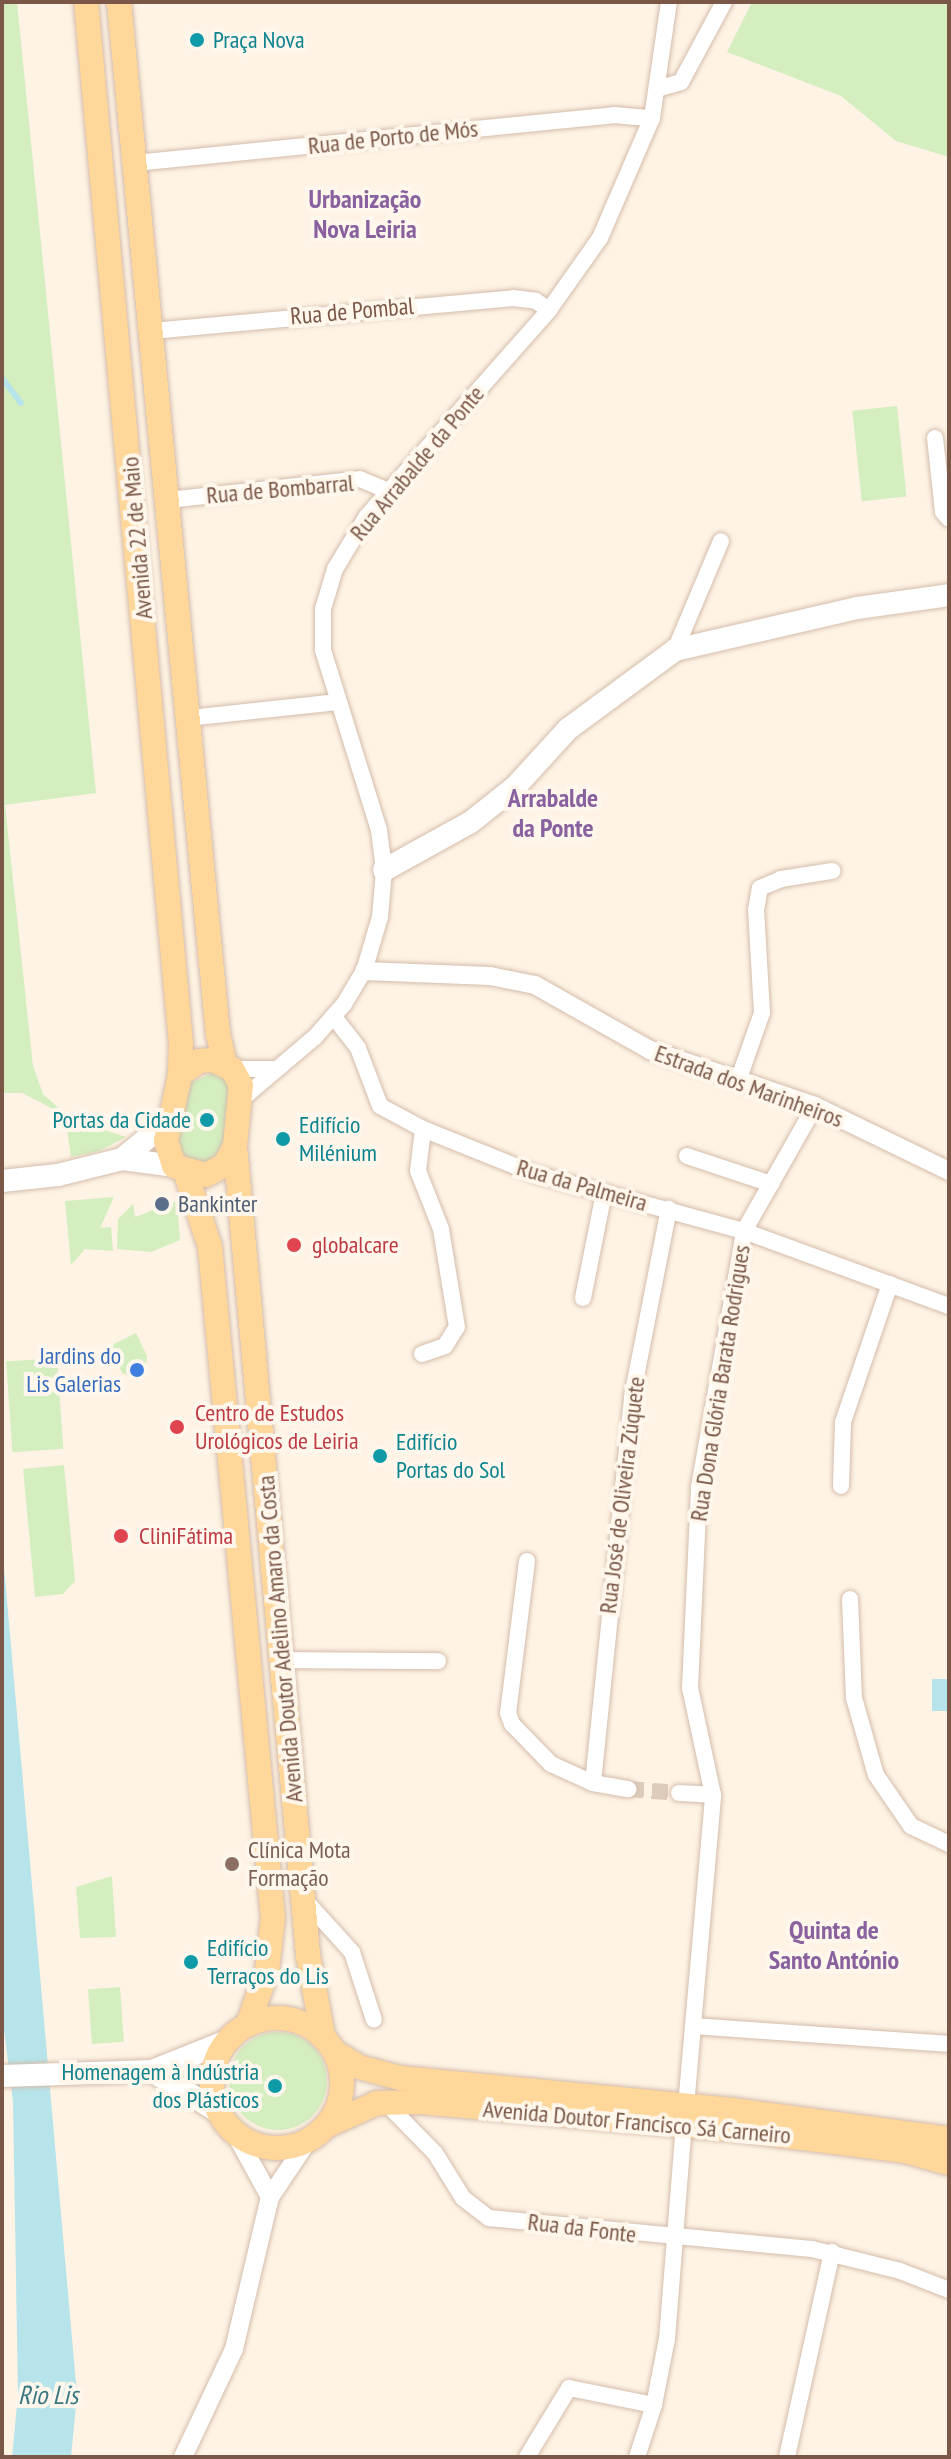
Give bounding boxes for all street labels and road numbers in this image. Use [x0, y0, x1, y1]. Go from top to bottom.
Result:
street label: Rua de Porto de Mós [307, 114, 479, 160]
street label: Rua de Pombal [289, 291, 415, 331]
street label: Rua Arrabalde da Ponte [344, 379, 490, 547]
street label: Avenida 22 de Maio [116, 455, 158, 621]
street label: Rua de Bombarral [205, 468, 355, 510]
street label: Estrada dos Marinheiros [651, 1039, 847, 1133]
street label: Rua da Palmeira [514, 1153, 650, 1217]
street label: Rua Dona Glória Barata Rodrigues [684, 1243, 756, 1523]
street label: Rua José de Oliveira Zúquete [593, 1375, 651, 1615]
street label: Avenida Doutor Adelino Amaro da Costa [251, 1474, 309, 1804]
street label: Avenida Doutor Francisco Sá Carneiro [482, 2094, 792, 2150]
street label: Rua da Fonte [526, 2207, 638, 2249]

